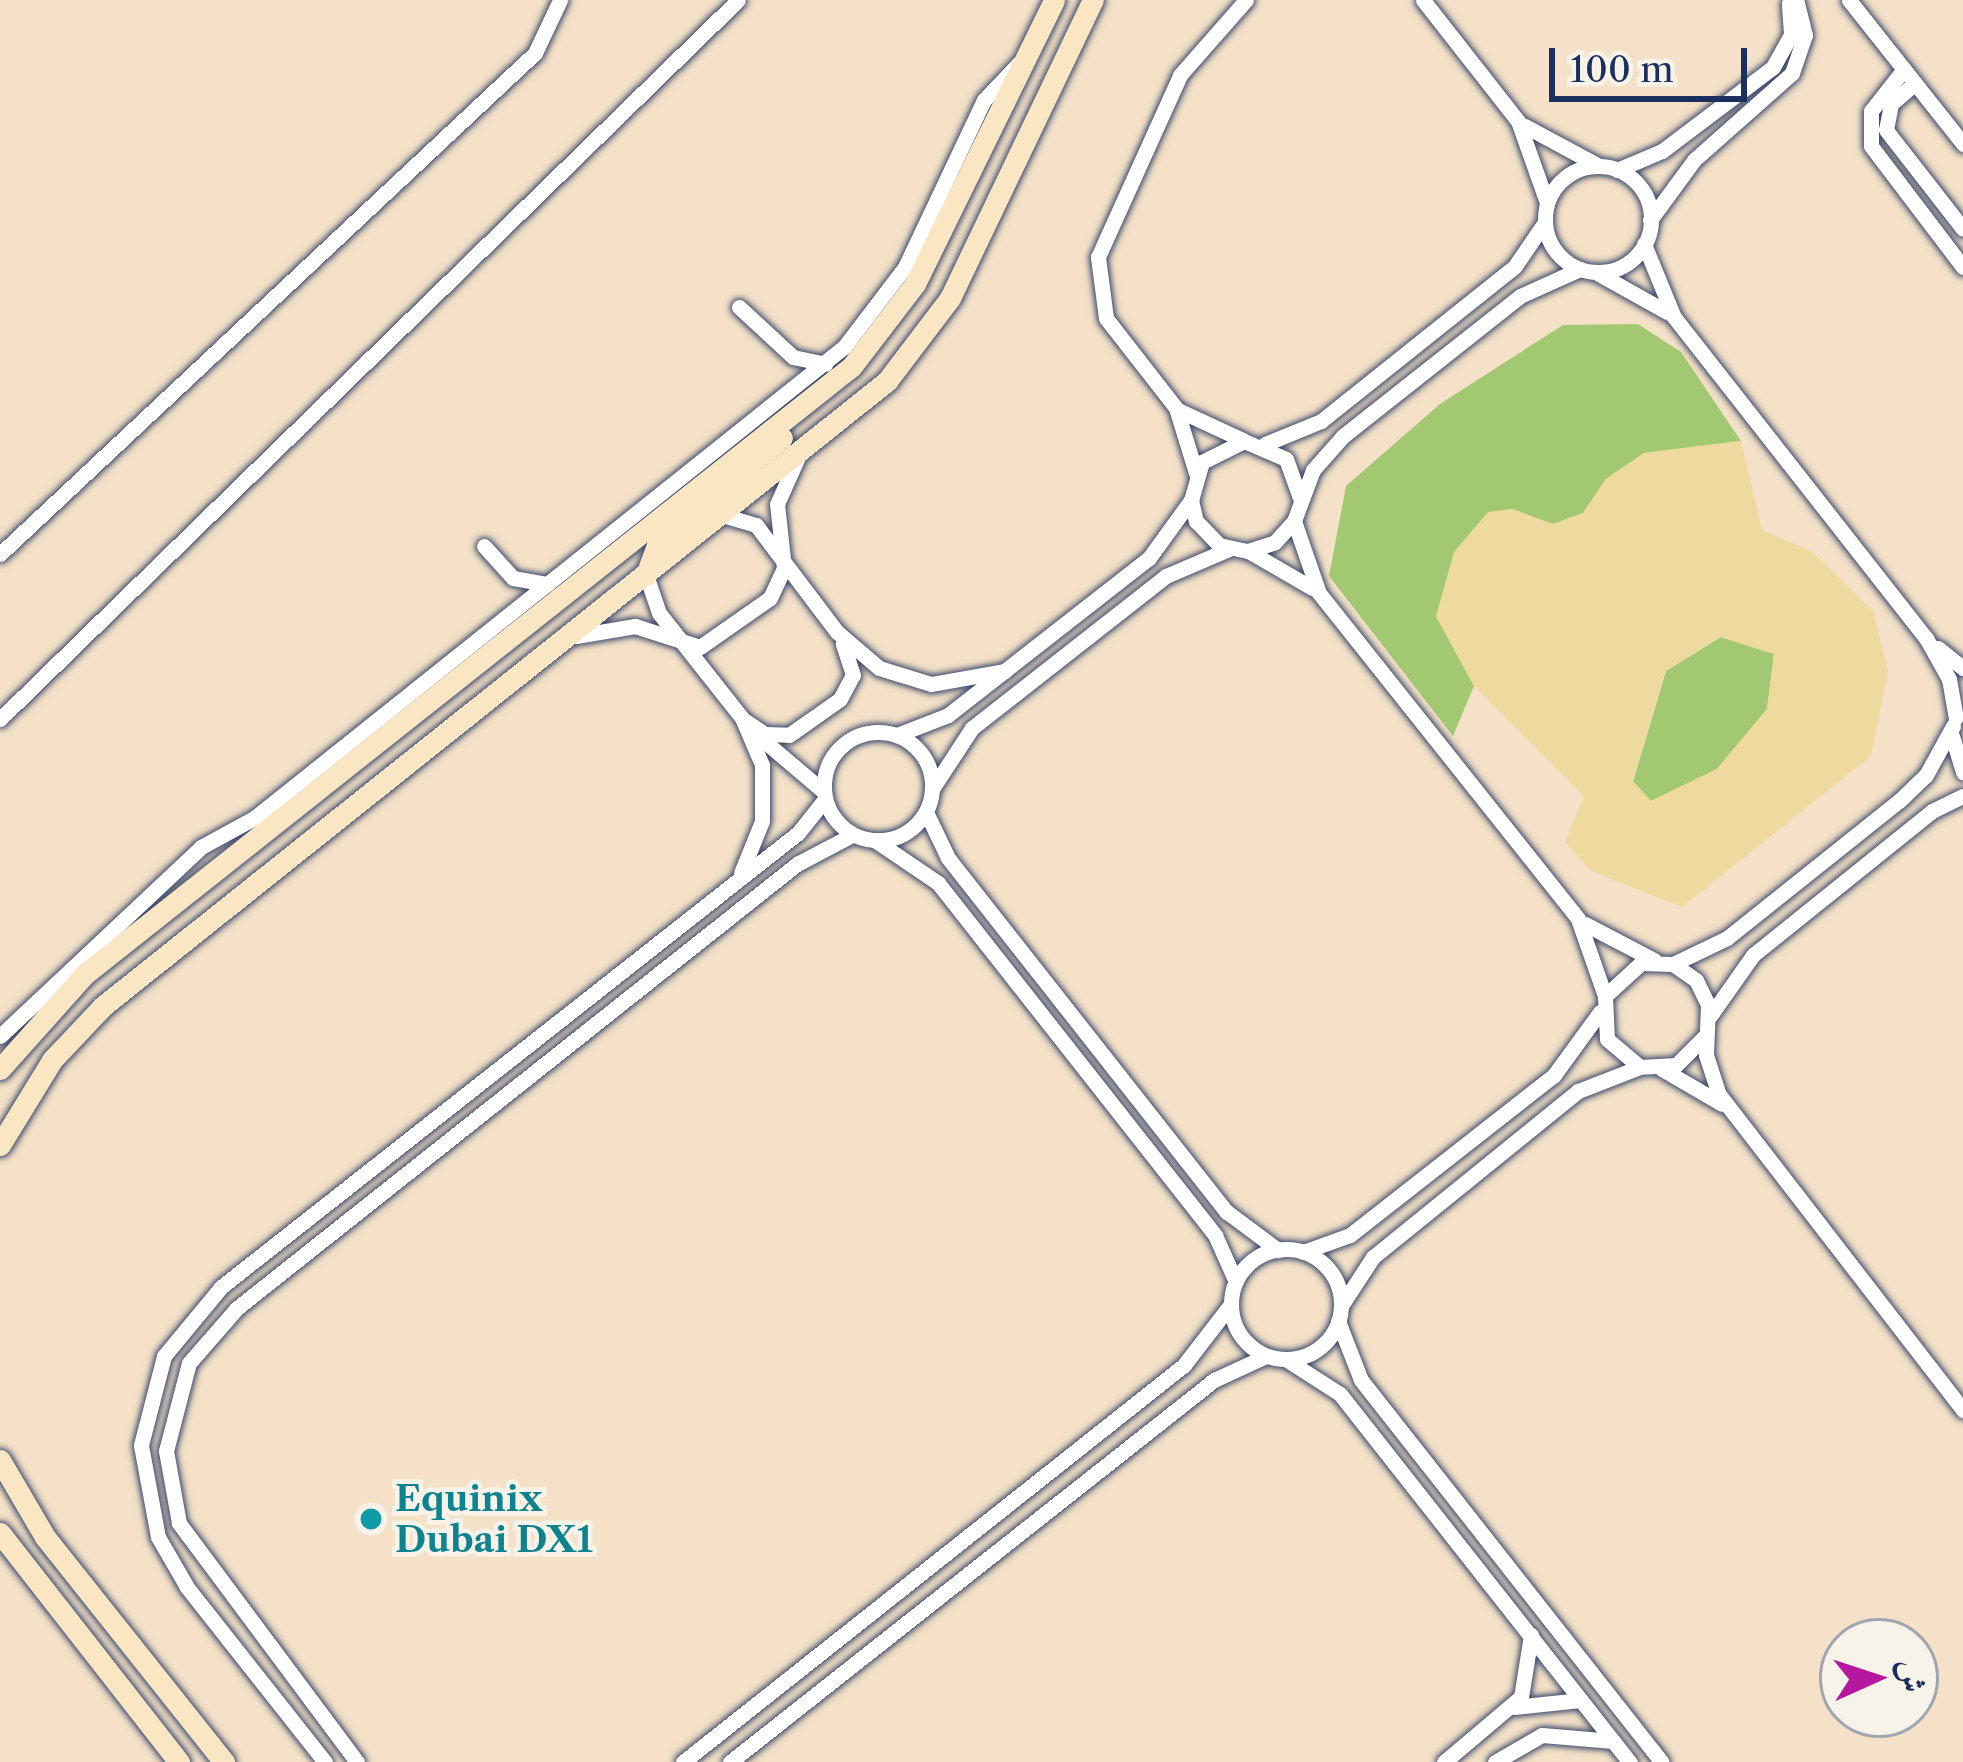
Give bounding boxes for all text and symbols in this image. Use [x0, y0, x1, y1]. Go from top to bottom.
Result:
scale bar [1555, 24, 1753, 98]
text: 100 m [1570, 47, 1674, 91]
place label: Equinix Dubai DX1 [395, 1476, 593, 1561]
marker: Equinix Dubai DX1 [358, 1506, 384, 1532]
north arrow [1819, 1618, 1939, 1738]
text: ش [1891, 1659, 1934, 1694]

